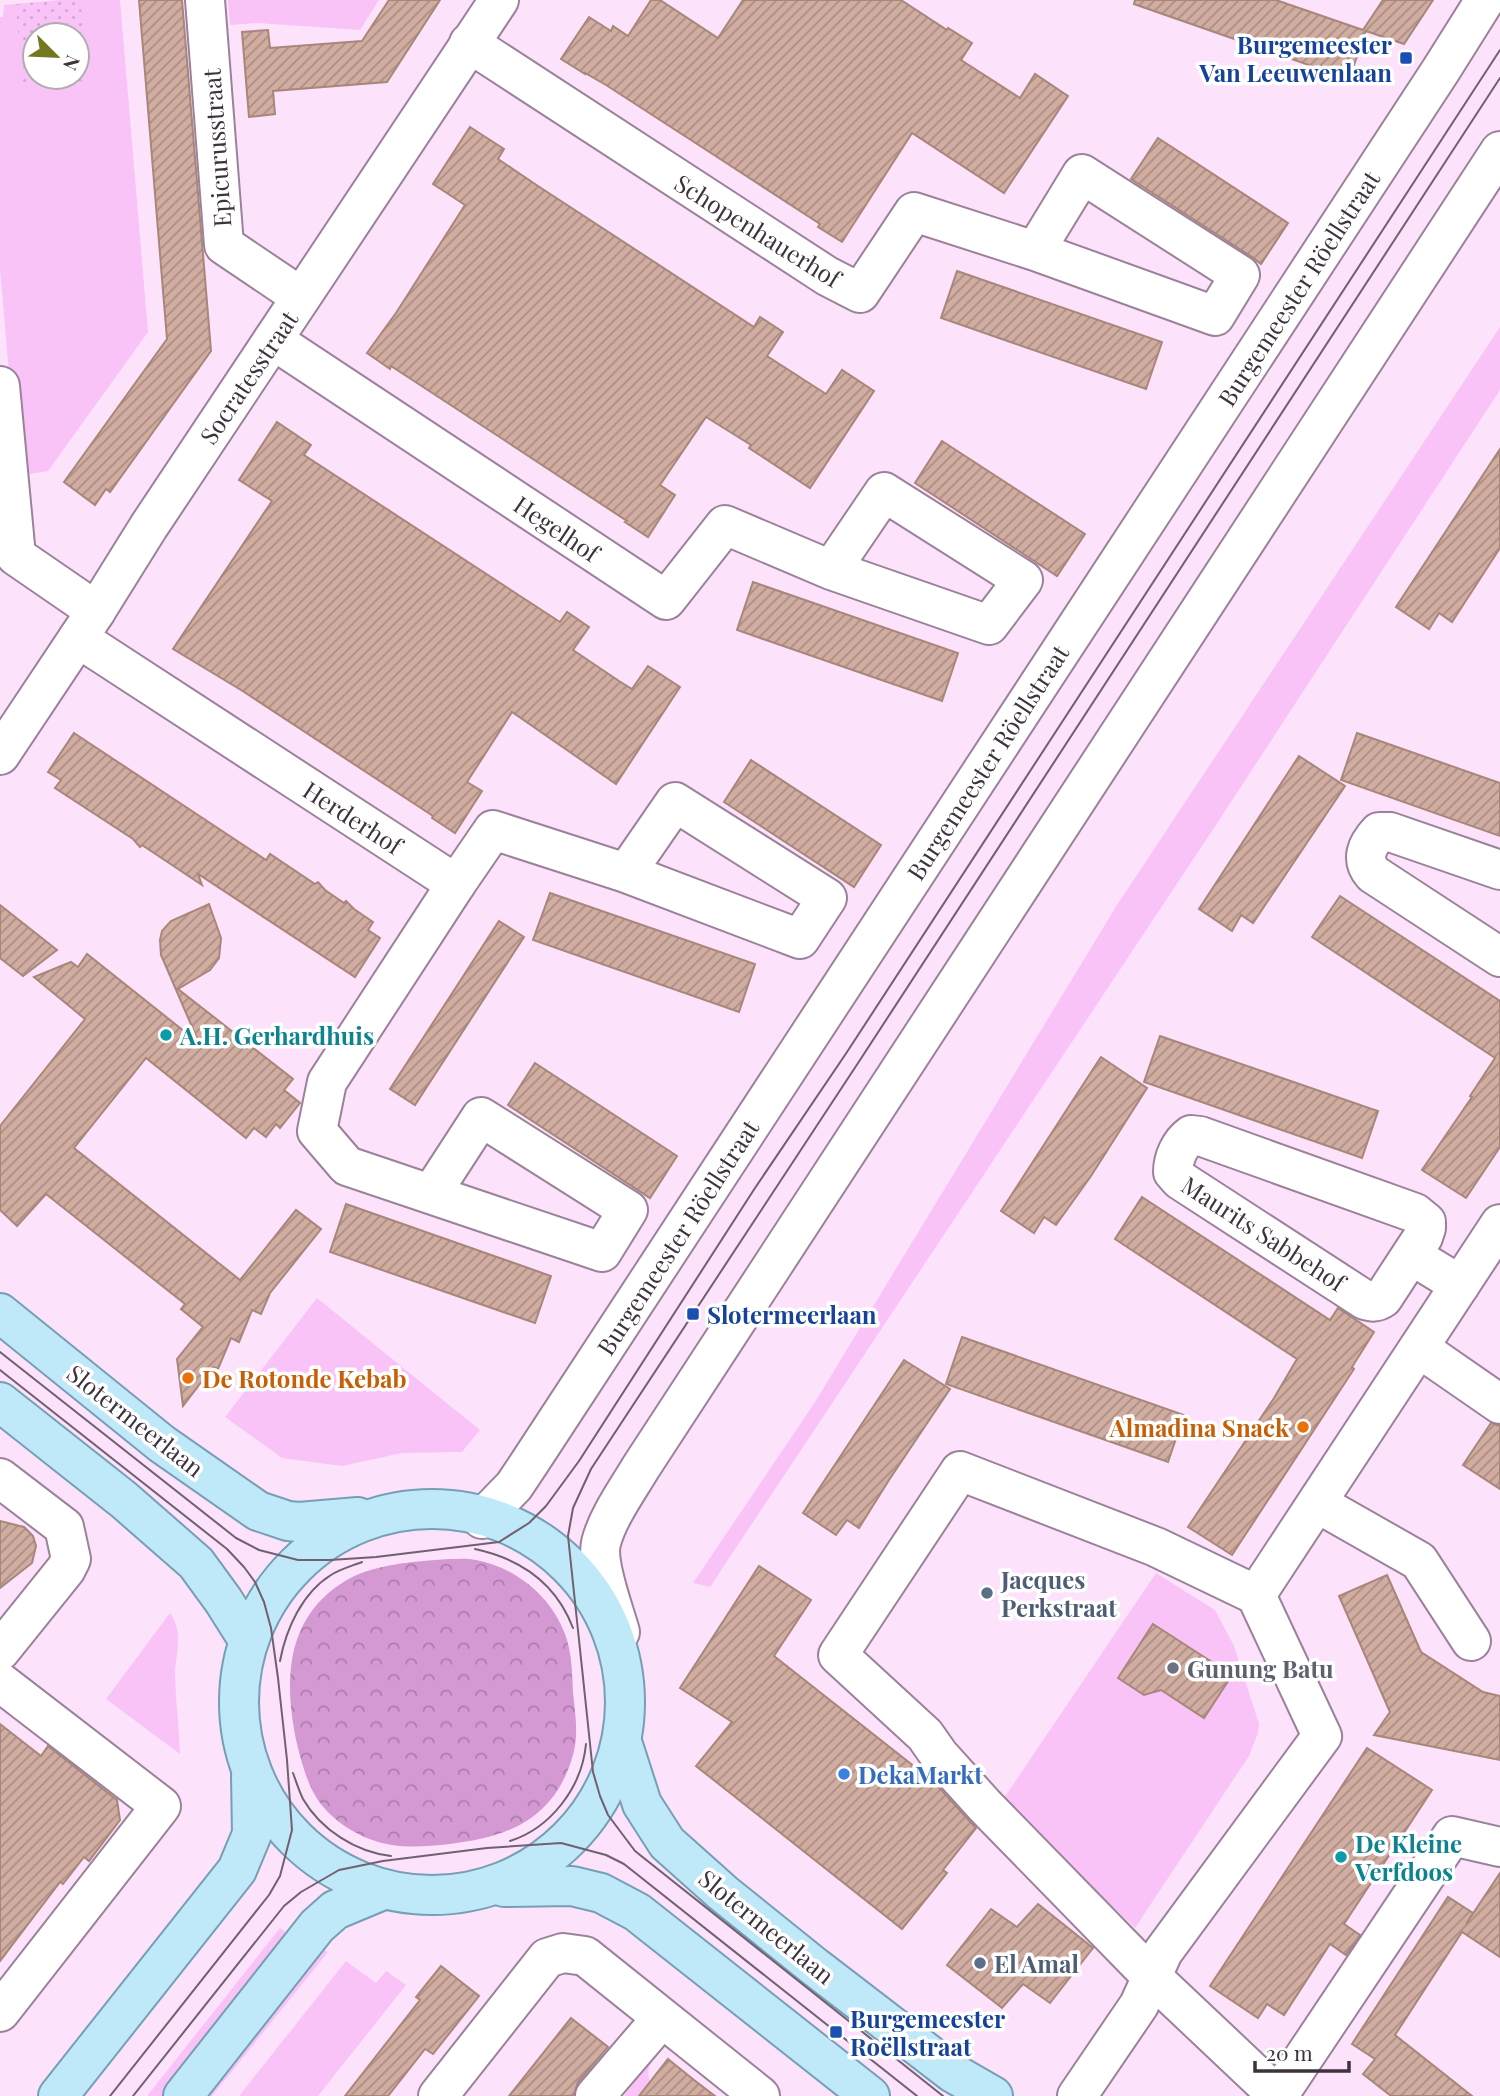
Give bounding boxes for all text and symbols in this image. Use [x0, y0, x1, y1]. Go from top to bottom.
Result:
north arrow [21, 21, 91, 91]
place label: Burgemeester Van Leeuwenlaan [1198, 28, 1393, 88]
marker: Burgemeester Van Leeuwenlaan [1398, 50, 1414, 66]
text: N [58, 52, 87, 75]
street label: Epicurusstraat [194, 67, 238, 228]
street label: Burgemeester Röellstraat [1210, 164, 1386, 412]
street label: Schopenhauerhof [669, 166, 849, 295]
street label: Socratesstraat [192, 304, 305, 450]
street label: Hegelhof [508, 488, 608, 569]
street label: Burgemeester Röellstraat [899, 638, 1075, 886]
street label: Herderhof [297, 773, 410, 862]
place label: A.H. Gerhardhuis [179, 1019, 374, 1051]
marker: A.H. Gerhardhuis [158, 1027, 174, 1043]
street label: Burgemeester Röellstraat [589, 1113, 765, 1361]
street label: Maurits Sabbehof [1176, 1168, 1354, 1299]
place label: Slotermeerlaan [707, 1298, 877, 1330]
marker: Slotermeerlaan [685, 1306, 701, 1322]
street label: Slotermeerlaan [61, 1357, 211, 1483]
place label: De Rotonde Kebab [202, 1362, 407, 1394]
marker: De Rotonde Kebab [180, 1370, 196, 1386]
place label: Almadina Snack [1109, 1411, 1290, 1443]
marker: Almadina Snack [1295, 1419, 1311, 1435]
place label: Jacques Perkstraat [1000, 1563, 1117, 1623]
marker: Jacques Perkstraat [979, 1585, 995, 1601]
place label: Gunung Batu [1187, 1652, 1334, 1684]
marker: Gunung Batu [1165, 1660, 1181, 1676]
place label: DekaMarkt [858, 1758, 983, 1790]
marker: DekaMarkt [836, 1766, 852, 1782]
place label: De Kleine Verfdoos [1354, 1827, 1462, 1887]
marker: De Kleine Verfdoos [1333, 1849, 1349, 1865]
street label: Slotermeerlaan [693, 1862, 841, 1990]
place label: El Amal [994, 1947, 1080, 1979]
marker: El Amal [972, 1955, 988, 1971]
place label: Burgemeester Roëllstraat [850, 2002, 1006, 2062]
marker: Burgemeester Roëllstraat [828, 2024, 844, 2040]
scale bar [1255, 2030, 1350, 2074]
text: 20 m [1266, 2038, 1313, 2066]

